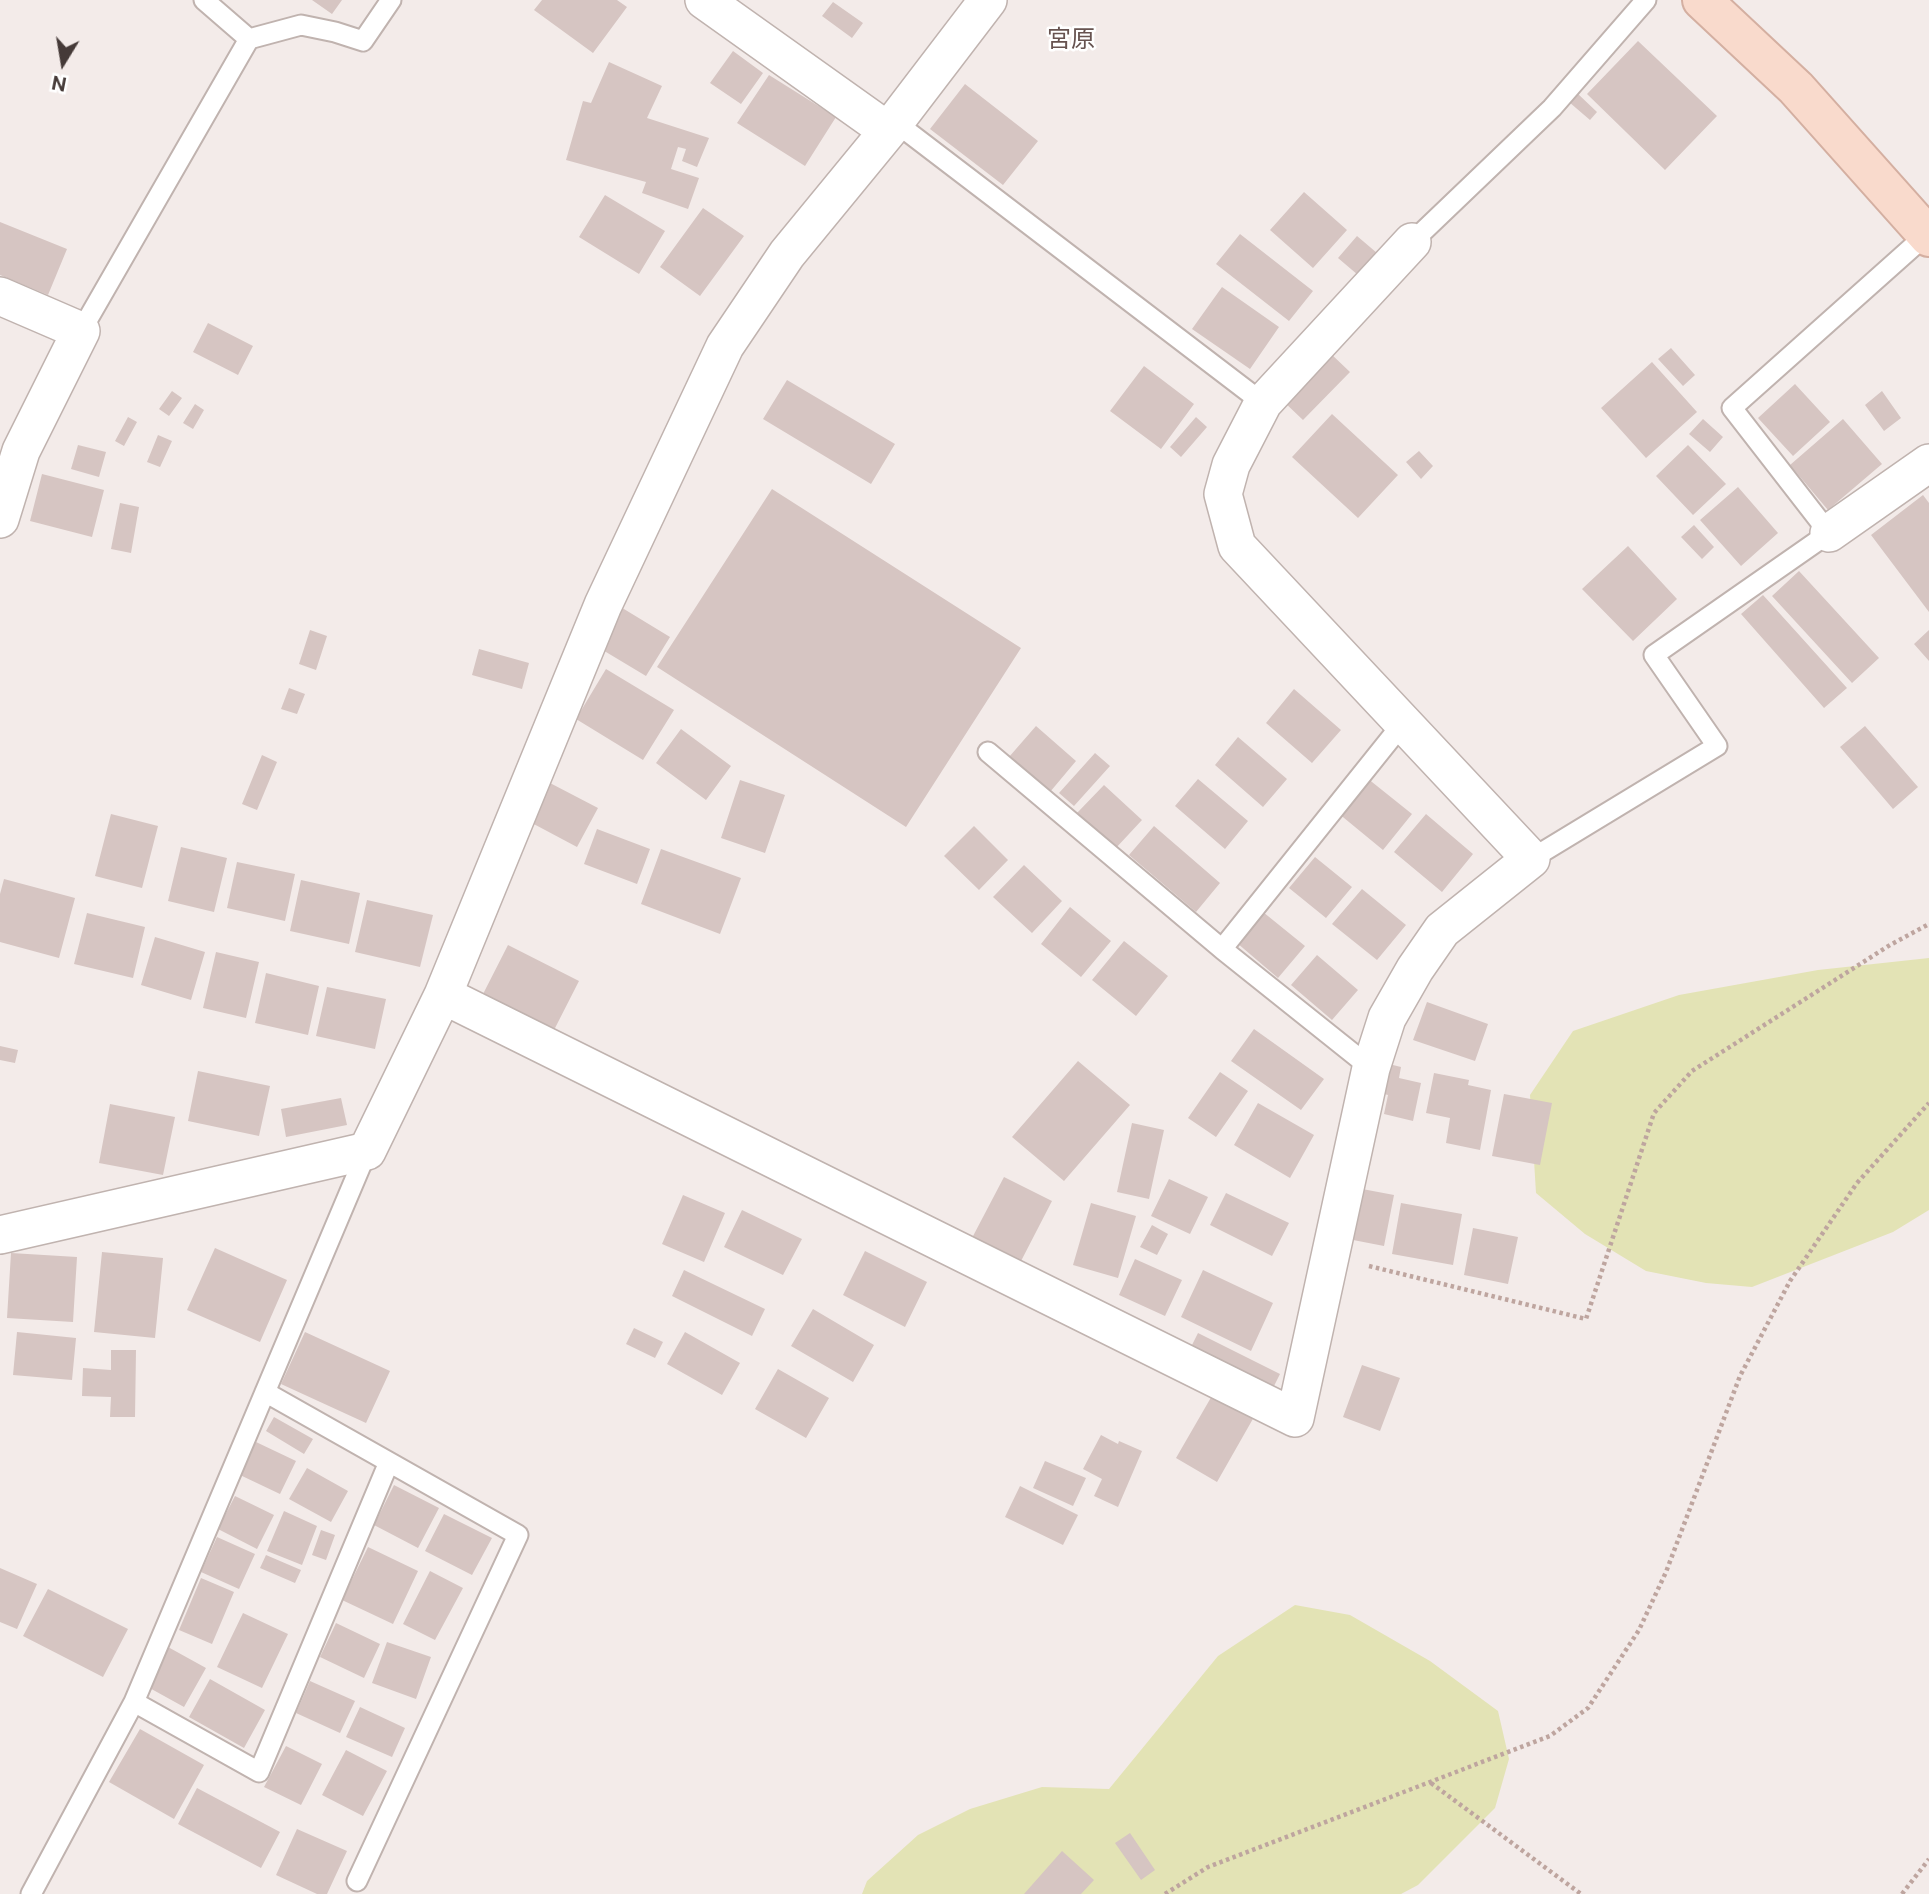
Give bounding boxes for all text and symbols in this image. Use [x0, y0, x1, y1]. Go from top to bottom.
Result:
district label: 宮原 [1047, 26, 1095, 54]
north arrow [28, 28, 98, 98]
text: N [50, 71, 68, 96]

